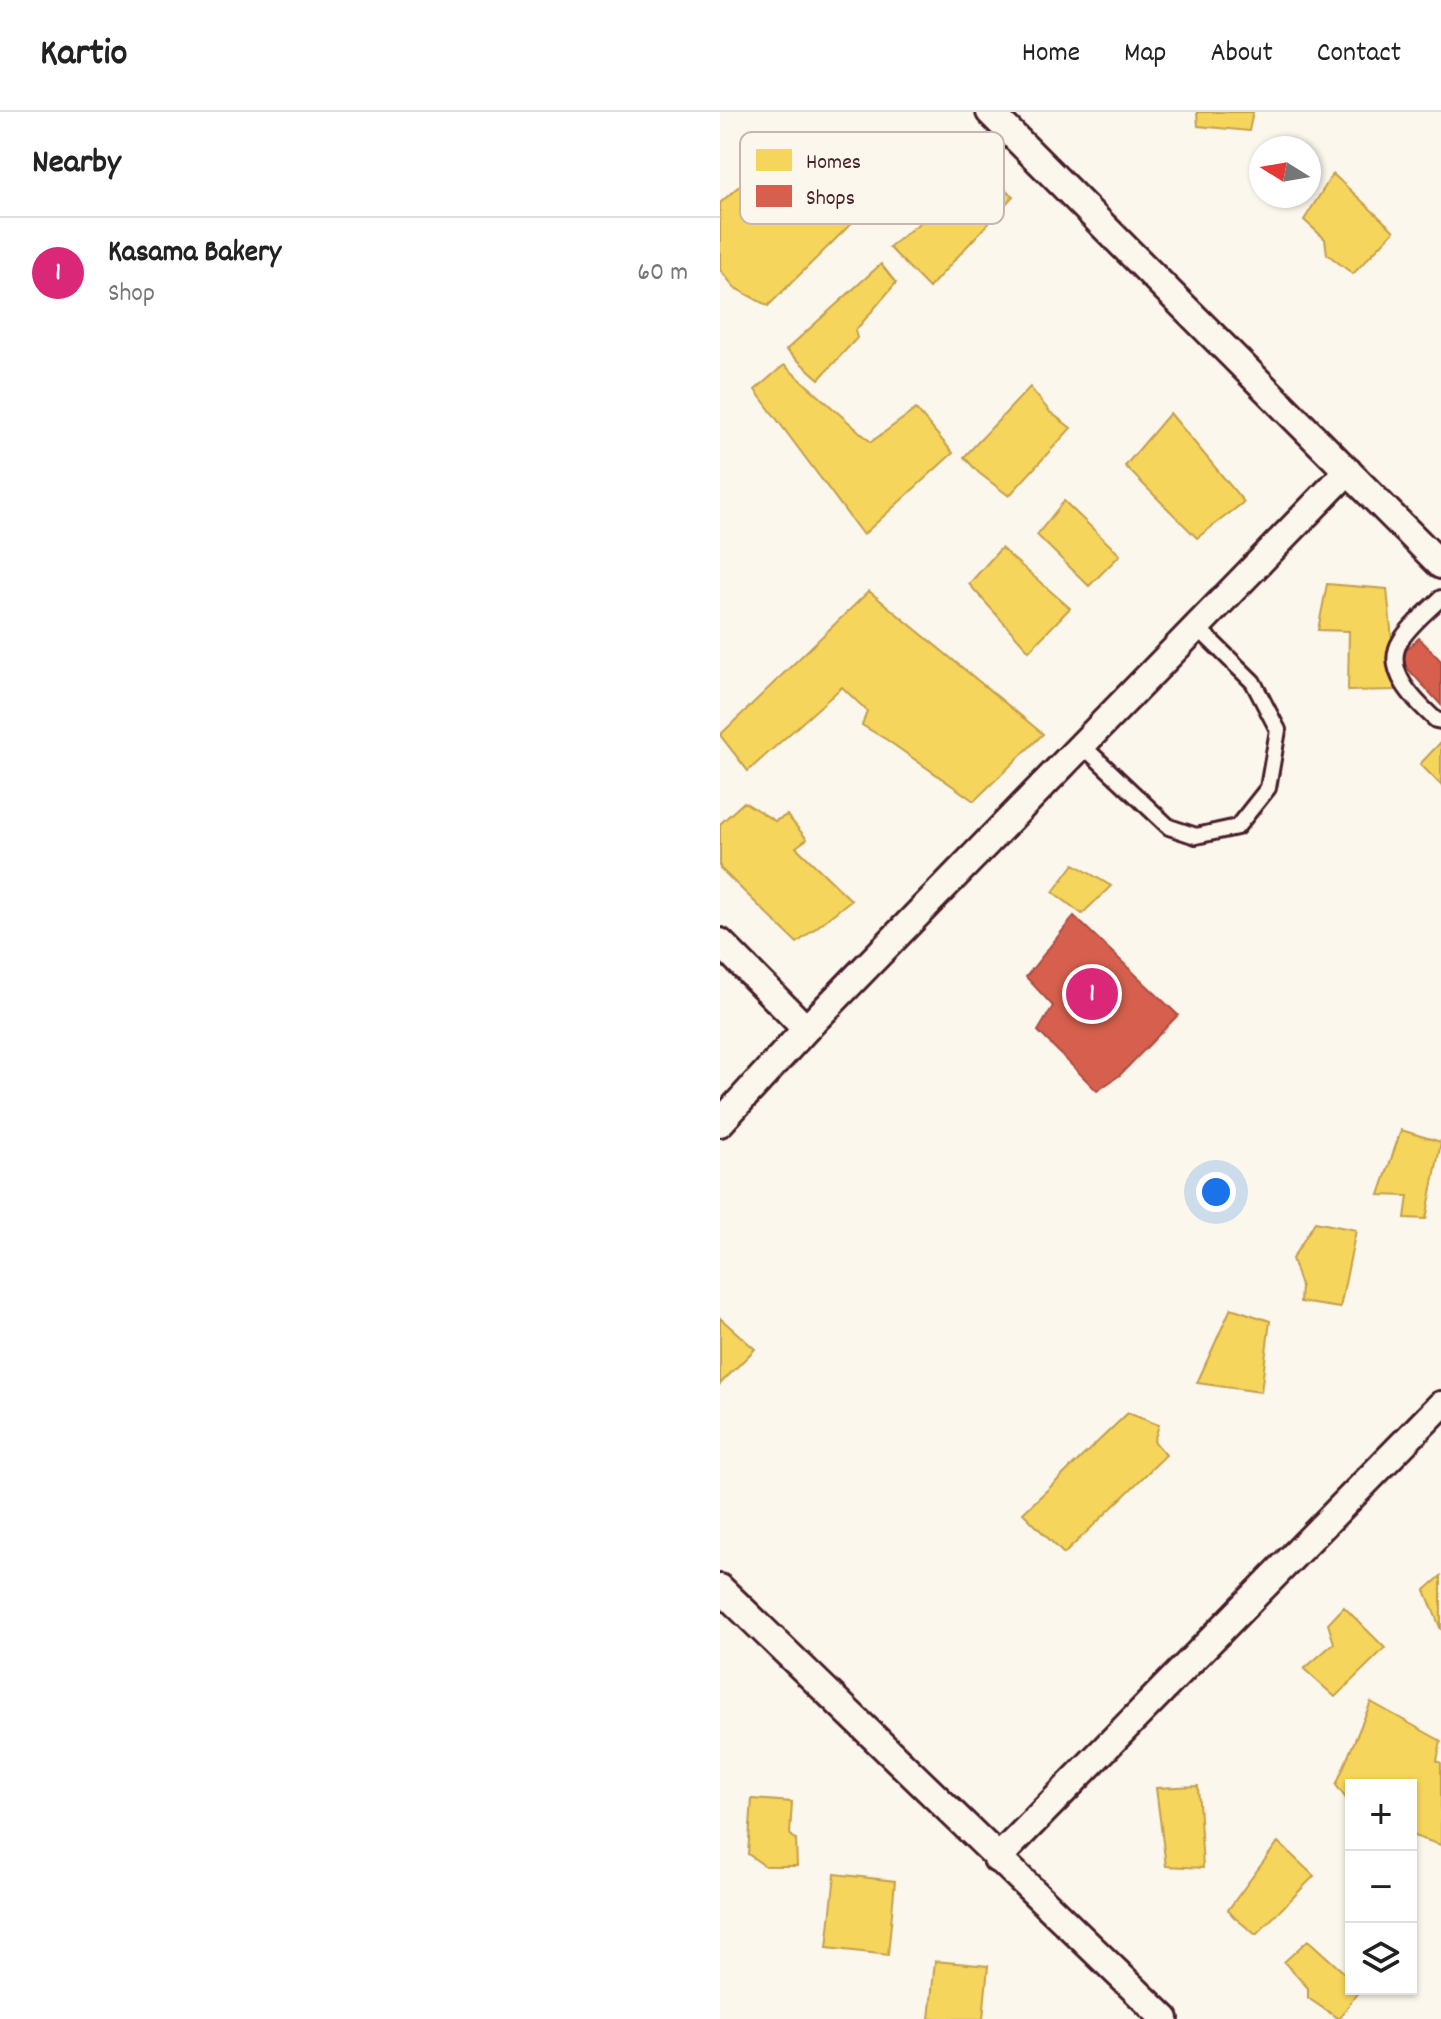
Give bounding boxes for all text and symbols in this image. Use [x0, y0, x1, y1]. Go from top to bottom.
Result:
text: Kartio [40, 28, 127, 83]
text: Home [1022, 35, 1080, 75]
text: Map [1124, 35, 1166, 75]
text: About [1210, 35, 1273, 75]
text: Contact [1317, 35, 1401, 75]
legend [740, 132, 1004, 224]
north arrow [1249, 136, 1321, 208]
text: Nearby [32, 140, 121, 189]
text: Homes [806, 148, 861, 179]
text: Shops [806, 184, 855, 215]
text: Kasama Bakery [108, 233, 281, 276]
text: 1 [55, 255, 61, 292]
text: 60 m [637, 255, 688, 292]
text: Shop [108, 276, 155, 313]
pin: 1 [1066, 964, 1118, 1024]
your location [1196, 1172, 1236, 1212]
map controls [1345, 1779, 1417, 1995]
button: + [1345, 1779, 1417, 1851]
button: − [1345, 1851, 1417, 1923]
button: layers [1345, 1923, 1417, 1995]

